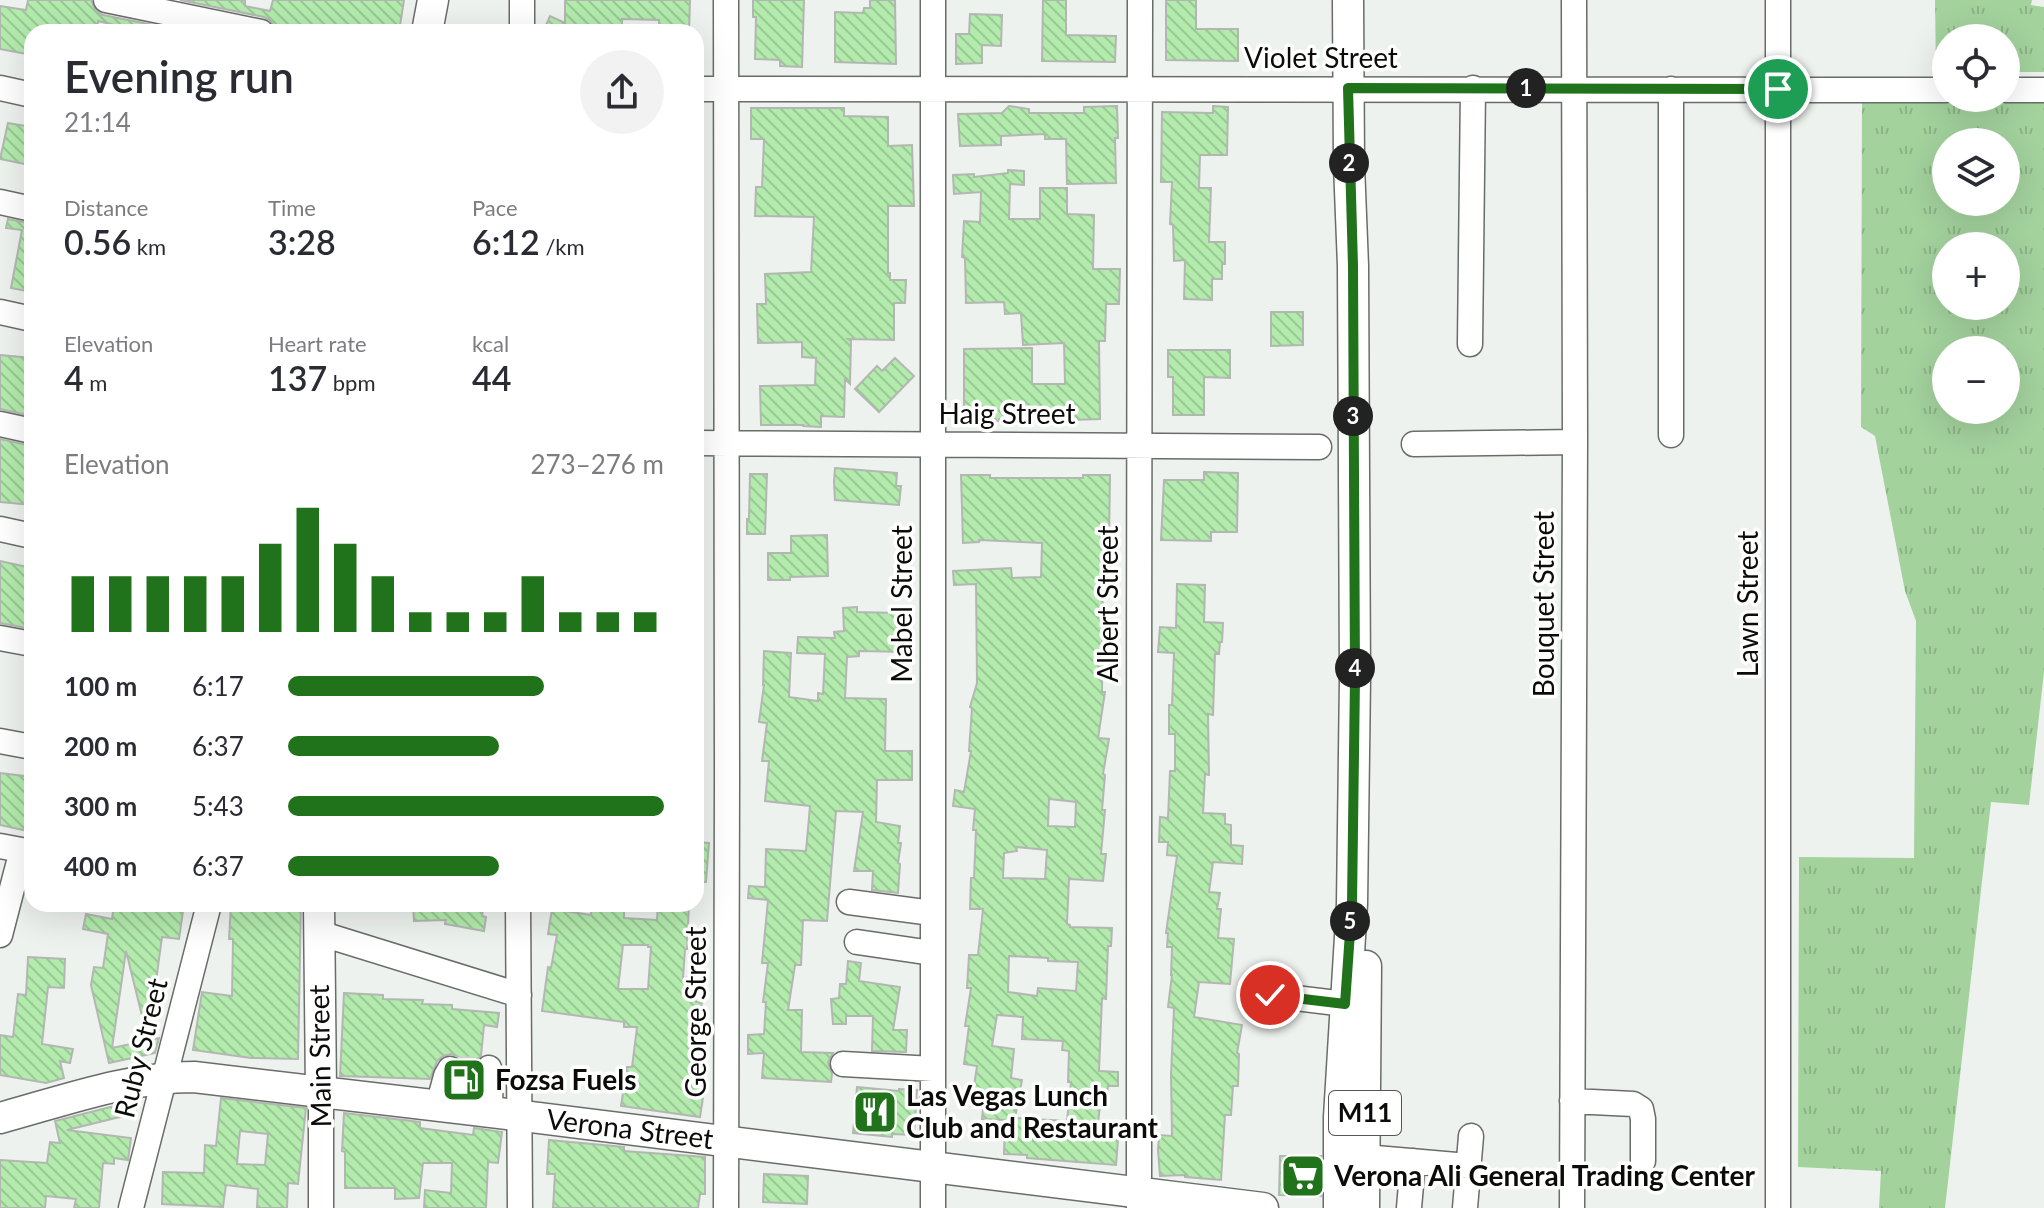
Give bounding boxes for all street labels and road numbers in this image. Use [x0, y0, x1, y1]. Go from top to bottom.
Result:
street label: Violet Street [1244, 40, 1398, 74]
street label: Haig Street [938, 396, 1076, 430]
street label: Bouquet Street [1526, 511, 1560, 697]
street label: Mabel Street [884, 525, 918, 683]
street label: Albert Street [1090, 525, 1124, 683]
street label: Lawn Street [1730, 531, 1764, 677]
street label: George Street [678, 927, 712, 1097]
street label: Ruby Street [106, 974, 174, 1121]
street label: Main Street [301, 984, 337, 1128]
road number: M11 [1329, 1091, 1401, 1135]
street label: Verona Street [545, 1101, 715, 1155]

